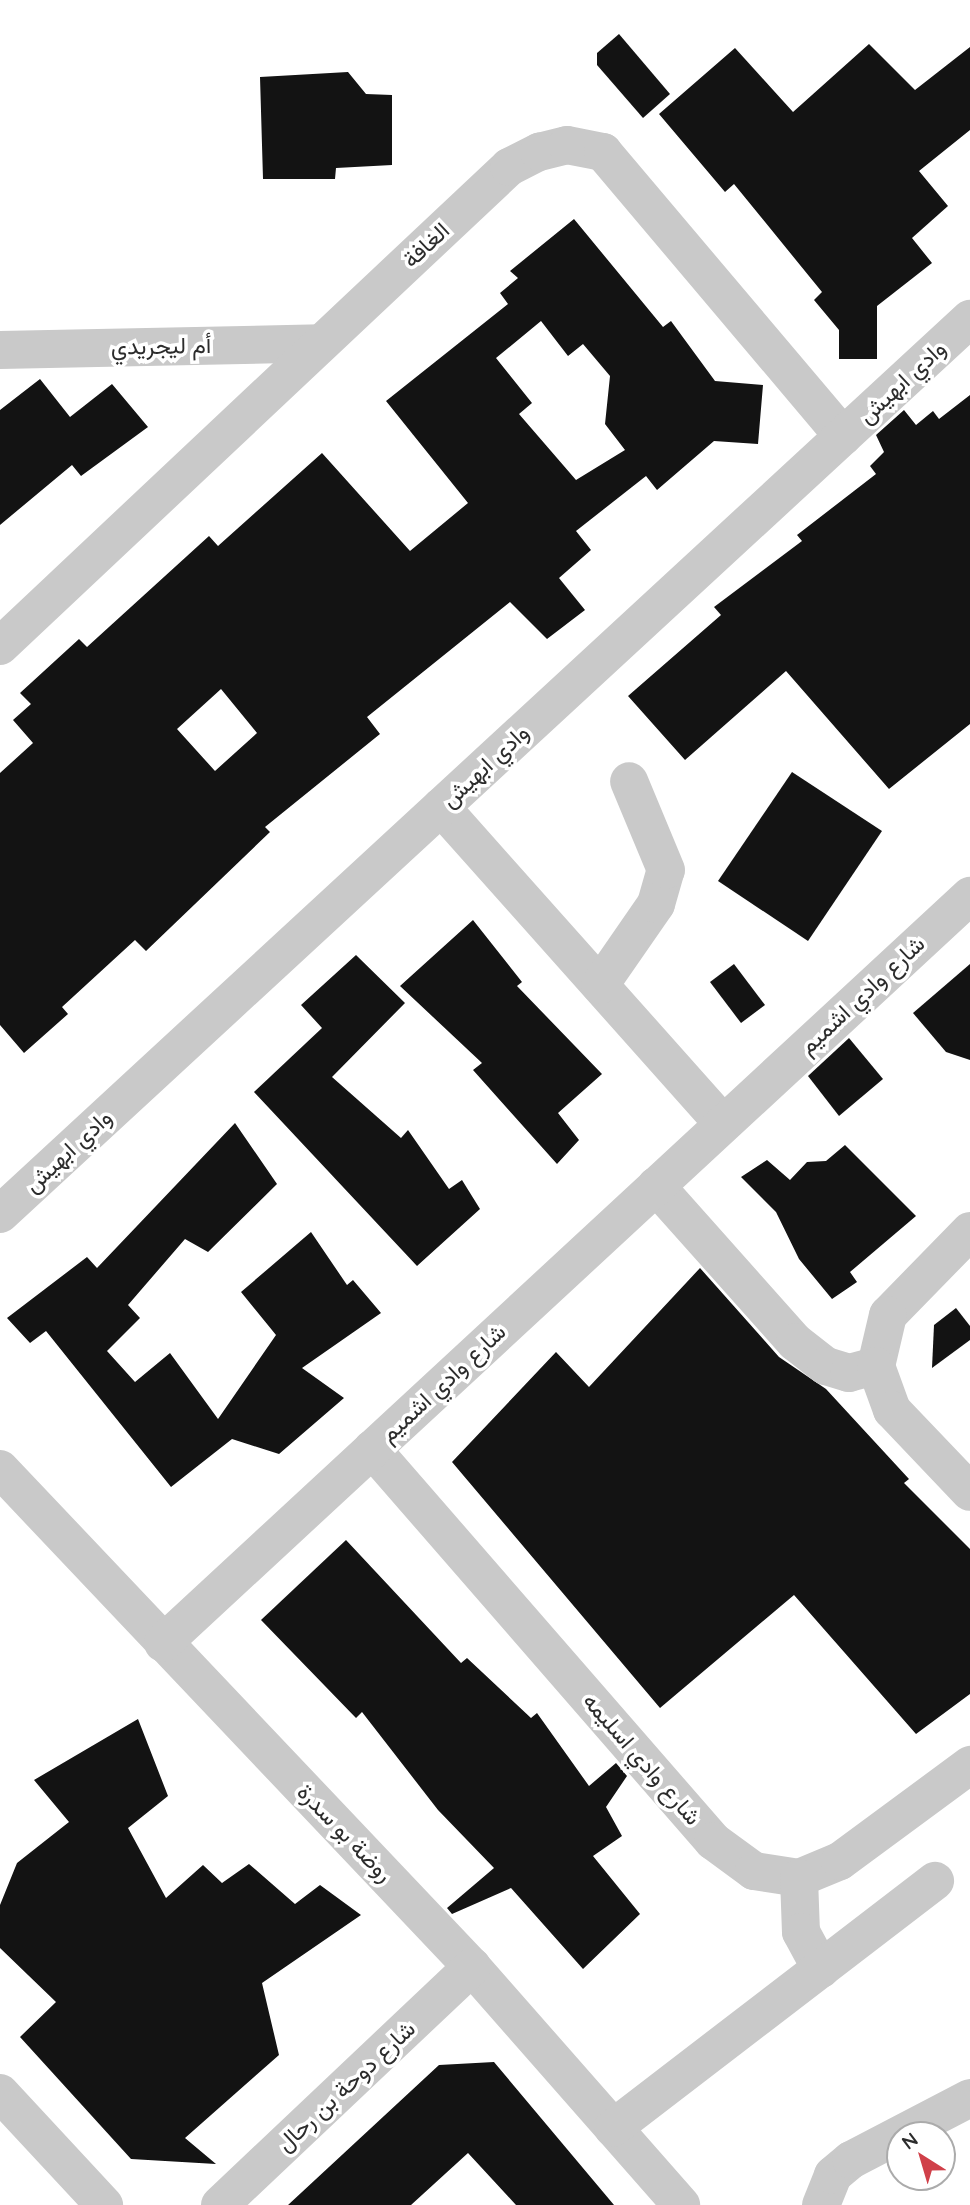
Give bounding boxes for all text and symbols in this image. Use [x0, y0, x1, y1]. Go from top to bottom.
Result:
street label: الغافة [397, 217, 455, 273]
street label: أم ليجريدي [111, 331, 211, 361]
street label: وادي ابهيش [853, 335, 951, 429]
street label: وادي ابهيش [436, 719, 534, 813]
street label: شارع وادي اشميم [794, 930, 930, 1060]
street label: وادي ابهيش [19, 1104, 117, 1198]
street label: شارع وادي اشميم [375, 1318, 511, 1448]
street label: شارع وادي اسليمه [577, 1687, 707, 1831]
street label: روضة بو سدرة [291, 1778, 399, 1888]
street label: شارع دوحة بن رحال [271, 2015, 421, 2157]
north arrow [886, 2121, 956, 2191]
text: N [897, 2127, 922, 2155]

